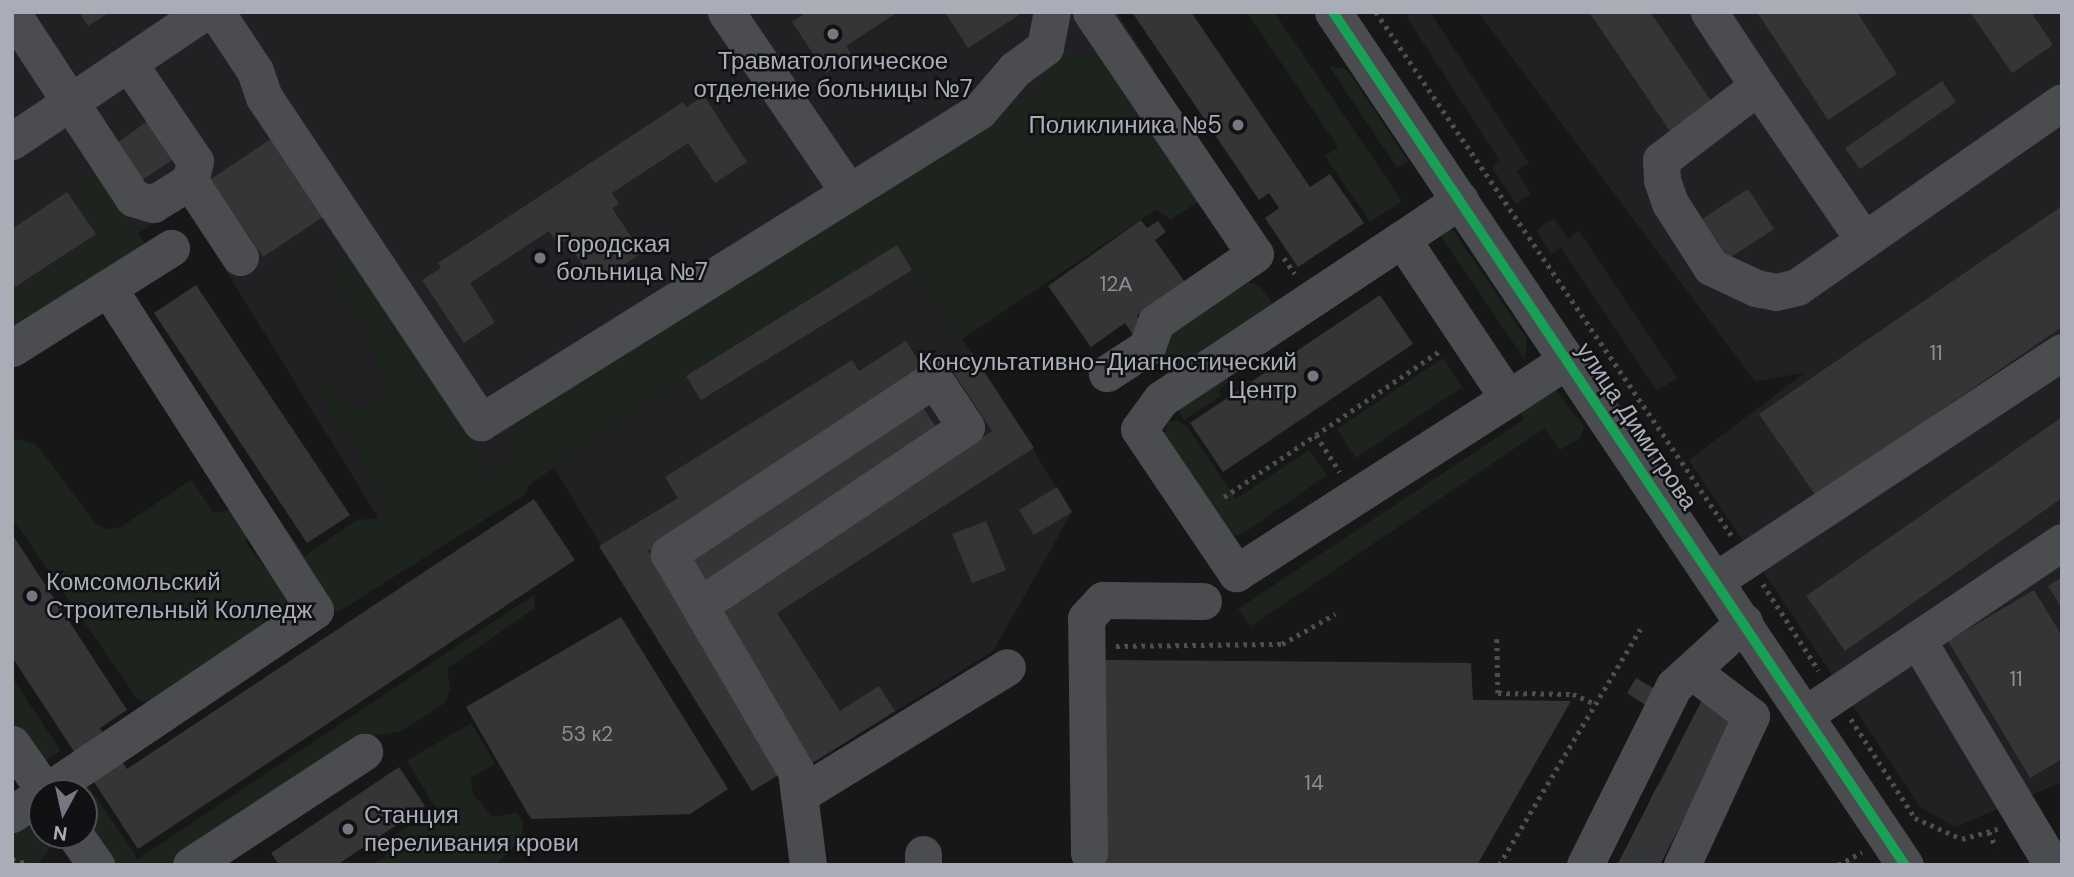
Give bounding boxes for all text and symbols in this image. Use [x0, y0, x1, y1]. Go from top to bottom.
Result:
marker: Травматологическое отделение больницы №7 [823, 24, 843, 44]
place label: Травматологическое отделение больницы №7 [694, 47, 972, 103]
place label: Поликлиника №5 [1029, 111, 1222, 139]
marker: Поликлиника №5 [1228, 115, 1248, 135]
place label: Городская больница №7 [556, 230, 708, 286]
marker: Городская больница №7 [530, 248, 550, 268]
house number: 12А [1100, 271, 1132, 297]
street label: улица Димитрова [1570, 337, 1704, 515]
house number: 11 [1929, 340, 1943, 366]
place label: Консультативно-Диагностический Центр [918, 348, 1297, 404]
marker: Консультативно-Диагностический Центр [1303, 366, 1323, 386]
place label: Комсомольский Строительный Колледж [46, 568, 312, 624]
marker: Комсомольский Строительный Колледж [24, 588, 40, 604]
house number: 11 [2009, 666, 2023, 692]
house number: 53 к2 [561, 721, 613, 747]
house number: 14 [1304, 770, 1324, 796]
north arrow [28, 779, 98, 849]
place label: Станция переливания крови [364, 801, 579, 857]
marker: Станция переливания крови [338, 819, 358, 839]
text: N [52, 820, 69, 847]

